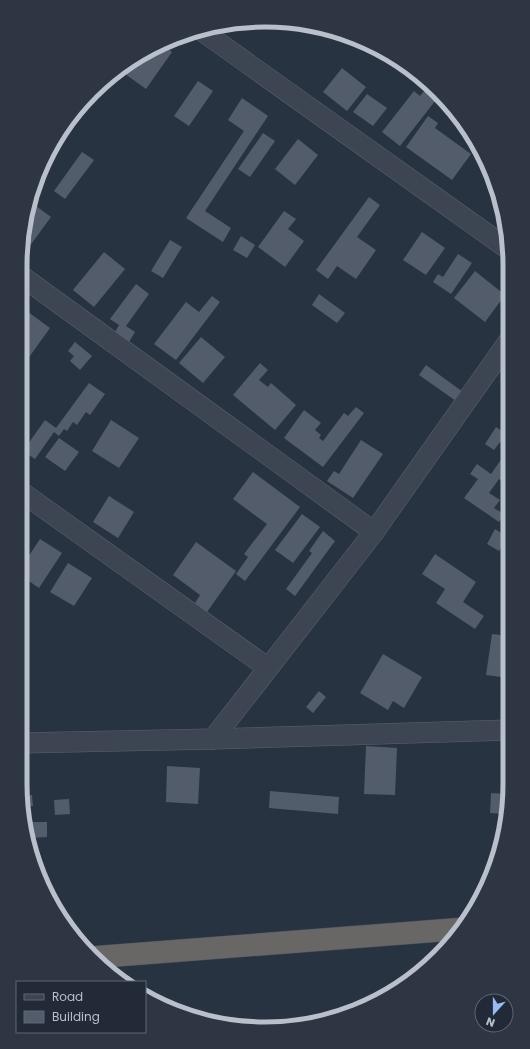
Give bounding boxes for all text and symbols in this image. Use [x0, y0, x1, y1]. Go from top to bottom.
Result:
legend [16, 981, 146, 1033]
text: Road [52, 988, 83, 1005]
north arrow [474, 993, 514, 1033]
text: Building [52, 1008, 100, 1025]
text: N [484, 1013, 497, 1031]

